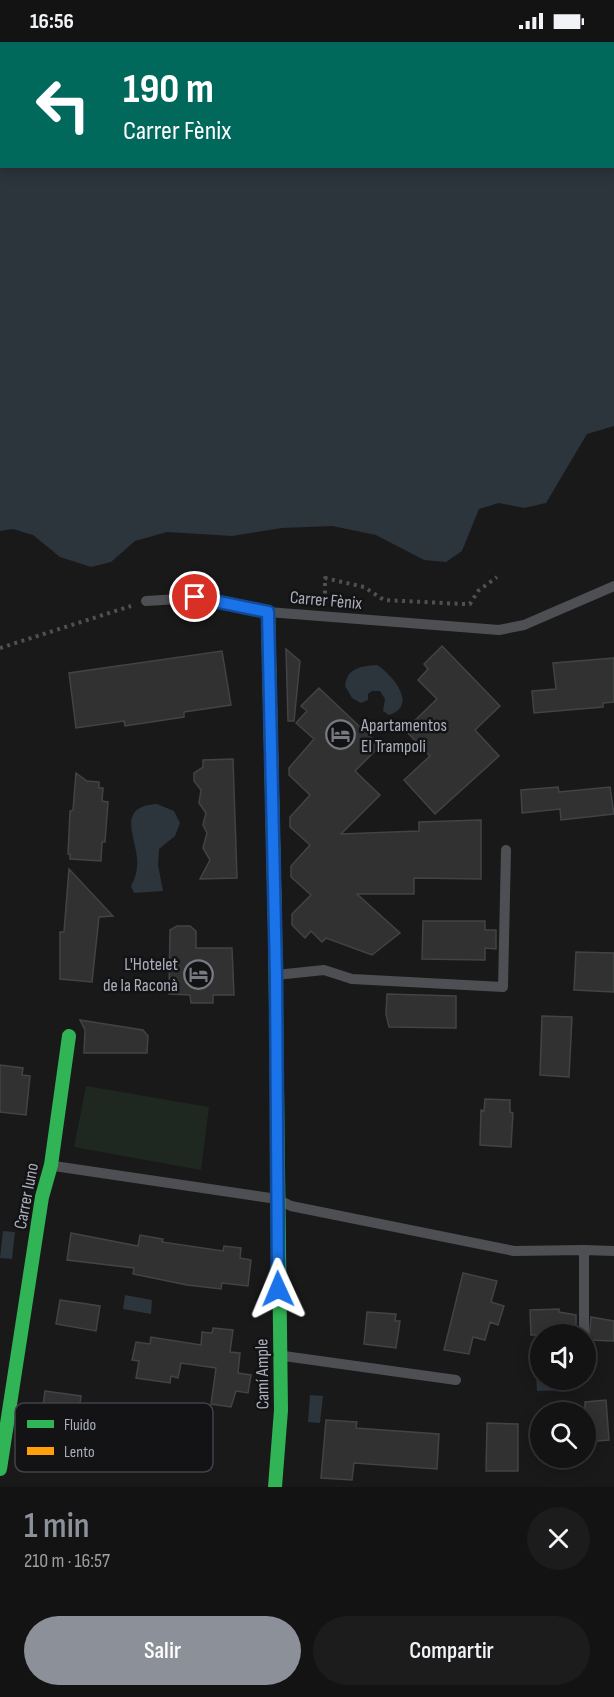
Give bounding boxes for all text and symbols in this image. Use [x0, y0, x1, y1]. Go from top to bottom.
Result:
text: 16:56 [30, 8, 74, 35]
text: 190 m [123, 64, 214, 115]
icon: left [24, 66, 102, 144]
text: Carrer Fènix [123, 115, 231, 147]
pin [169, 571, 220, 622]
icon: arrive [178, 580, 211, 613]
street label: Carrer Fènix [289, 587, 363, 614]
place label: Apartamentos El Trampoli [360, 715, 447, 757]
hotel icon: Apartamentos El Trampoli [324, 719, 356, 751]
place label: L'Hotelet de la Raconà [103, 954, 178, 996]
hotel icon: L'Hotelet de la Raconà [183, 958, 215, 990]
street label: Carrer Iuno [10, 1161, 43, 1231]
position arrow [246, 1257, 310, 1321]
map controls [530, 1324, 596, 1468]
button: sound [530, 1324, 596, 1390]
street label: Camí Ample [251, 1338, 274, 1410]
button: search [530, 1402, 596, 1468]
legend [15, 1403, 213, 1472]
text: Fluido [64, 1416, 96, 1435]
text: Lento [64, 1443, 95, 1462]
text: 1 min [24, 1505, 89, 1548]
button: close [527, 1507, 590, 1570]
text: 210 m · 16:57 [24, 1549, 110, 1573]
button: Salir [24, 1616, 301, 1685]
button: Compartir [313, 1616, 590, 1685]

